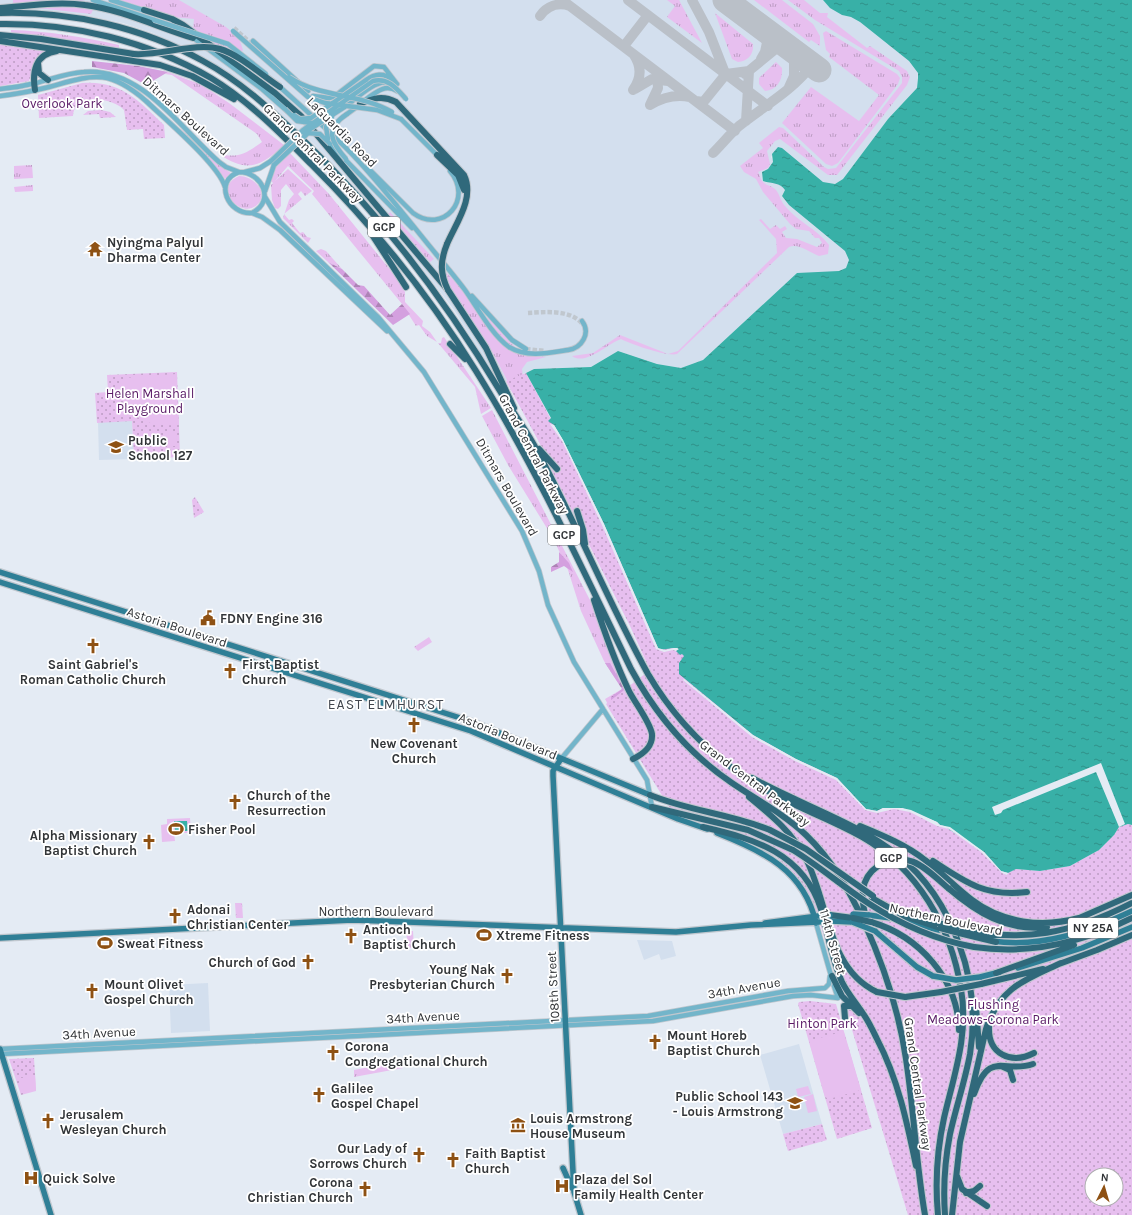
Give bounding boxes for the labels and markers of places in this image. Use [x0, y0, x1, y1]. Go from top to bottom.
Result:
place label: Nyingma Palyul Dharma Center [107, 235, 204, 265]
temple icon: Nyingma Palyul Dharma Center [86, 240, 104, 258]
place label: Public School 127 [128, 433, 193, 463]
school or university icon: Public School 127 [107, 438, 125, 456]
public building icon: FDNY Engine 316 [199, 609, 217, 627]
place label: FDNY Engine 316 [220, 611, 323, 626]
church icon: Saint Gabriel's Roman Catholic Church [84, 637, 102, 655]
place label: Saint Gabriel's Roman Catholic Church [20, 657, 166, 687]
place label: First Baptist Church [242, 657, 319, 687]
church icon: First Baptist Church [221, 662, 239, 680]
church icon: New Covenant Church [405, 716, 423, 734]
place label: New Covenant Church [370, 736, 458, 766]
place label: Church of the Resurrection [247, 788, 331, 818]
church icon: Church of the Resurrection [226, 793, 244, 811]
sports icon: Fisher Pool [167, 820, 185, 838]
place label: Fisher Pool [188, 822, 256, 837]
place label: Alpha Missionary Baptist Church [30, 828, 137, 858]
church icon: Alpha Missionary Baptist Church [140, 833, 158, 851]
place label: Adonai Christian Center [187, 902, 289, 932]
church icon: Adonai Christian Center [166, 907, 184, 925]
place label: Antioch Baptist Church [363, 922, 456, 952]
sports icon: Xtreme Fitness [475, 926, 493, 944]
church icon: Antioch Baptist Church [342, 927, 360, 945]
place label: Xtreme Fitness [496, 928, 590, 943]
sports icon: Sweat Fitness [96, 934, 114, 952]
place label: Sweat Fitness [117, 936, 203, 951]
church icon: Church of God [299, 953, 317, 971]
place label: Church of God [209, 955, 296, 970]
place label: Young Nak Presbyterian Church [369, 962, 495, 992]
church icon: Young Nak Presbyterian Church [498, 967, 516, 985]
place label: Mount Olivet Gospel Church [104, 977, 194, 1007]
church icon: Mount Olivet Gospel Church [83, 982, 101, 1000]
place label: Mount Horeb Baptist Church [667, 1028, 760, 1058]
church icon: Mount Horeb Baptist Church [646, 1033, 664, 1051]
place label: Corona Congregational Church [345, 1039, 488, 1069]
church icon: Corona Congregational Church [324, 1044, 342, 1062]
place label: Galilee Gospel Chapel [331, 1081, 419, 1111]
church icon: Galilee Gospel Chapel [310, 1086, 328, 1104]
place label: Public School 143 - Louis Armstrong [673, 1089, 783, 1119]
school or university icon: Public School 143 - Louis Armstrong [786, 1094, 804, 1112]
place label: Jerusalem Wesleyan Church [60, 1107, 167, 1137]
place label: Louis Armstrong House Museum [530, 1111, 632, 1141]
church icon: Jerusalem Wesleyan Church [39, 1112, 57, 1130]
museum icon: Louis Armstrong House Museum [509, 1116, 527, 1134]
place label: Our Lady of Sorrows Church [309, 1141, 407, 1171]
church icon: Our Lady of Sorrows Church [410, 1146, 428, 1164]
place label: Faith Baptist Church [465, 1146, 546, 1176]
church icon: Faith Baptist Church [444, 1151, 462, 1169]
hospital icon: Quick Solve [22, 1169, 40, 1187]
place label: Quick Solve [43, 1171, 116, 1186]
place label: Plaza del Sol Family Health Center [574, 1172, 704, 1202]
place label: Corona Christian Church [247, 1175, 353, 1205]
hospital icon: Plaza del Sol Family Health Center [553, 1177, 571, 1195]
church icon: Corona Christian Church [356, 1180, 374, 1198]

